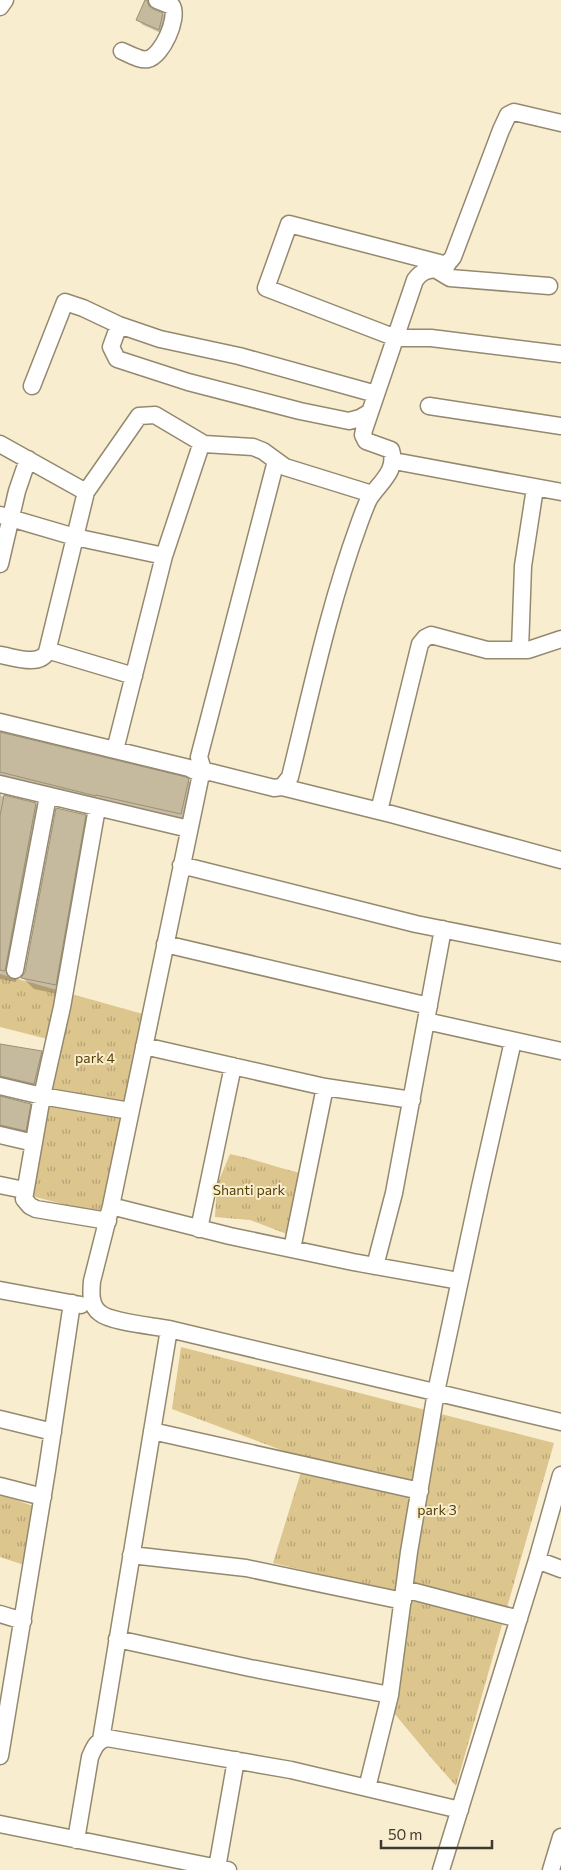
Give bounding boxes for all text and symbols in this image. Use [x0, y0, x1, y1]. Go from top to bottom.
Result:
park label: park 4 [75, 1049, 116, 1066]
park label: Shanti park [213, 1181, 286, 1198]
park label: park 3 [417, 1501, 457, 1518]
scale bar [381, 1818, 492, 1850]
text: 50 m [388, 1825, 422, 1843]

